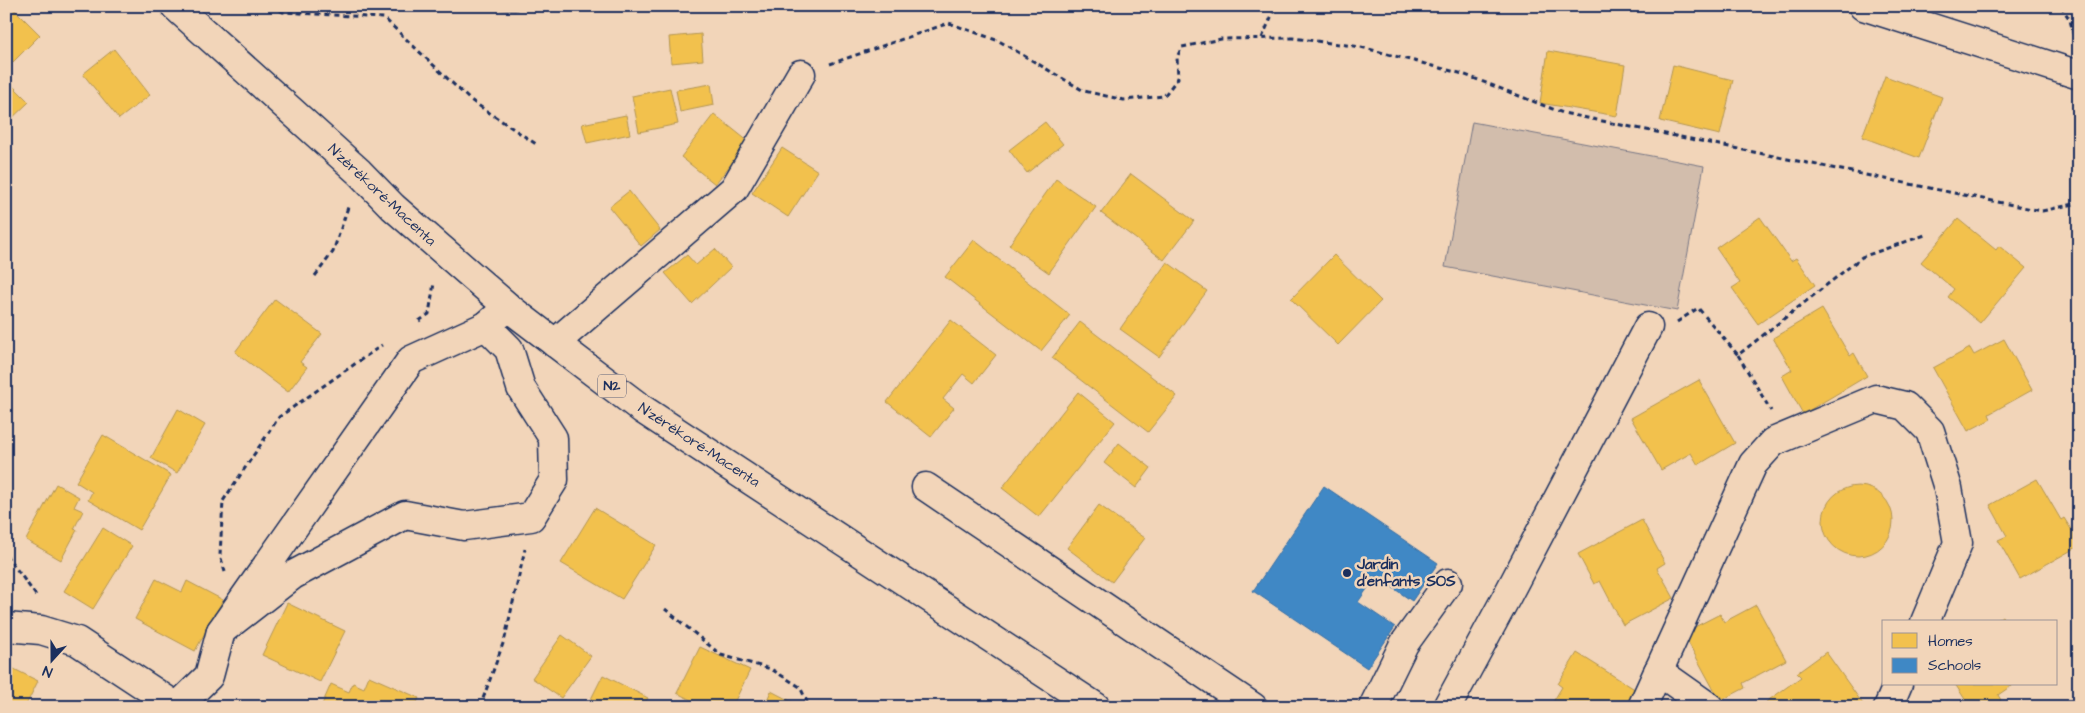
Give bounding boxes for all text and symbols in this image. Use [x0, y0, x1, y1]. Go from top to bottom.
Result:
street label: N'zérékoré-Macenta [323, 139, 441, 251]
road number: N2 [598, 374, 626, 398]
street label: N'zérékoré-Macenta [634, 398, 764, 492]
place label: Jardin d'enfants SOS [1356, 554, 1456, 592]
marker: Jardin d'enfants SOS [1341, 567, 1353, 579]
legend [1882, 620, 2058, 686]
text: Homes [1928, 631, 1973, 652]
north arrow [28, 636, 78, 686]
text: Schools [1928, 655, 1982, 676]
text: N [40, 660, 55, 682]

